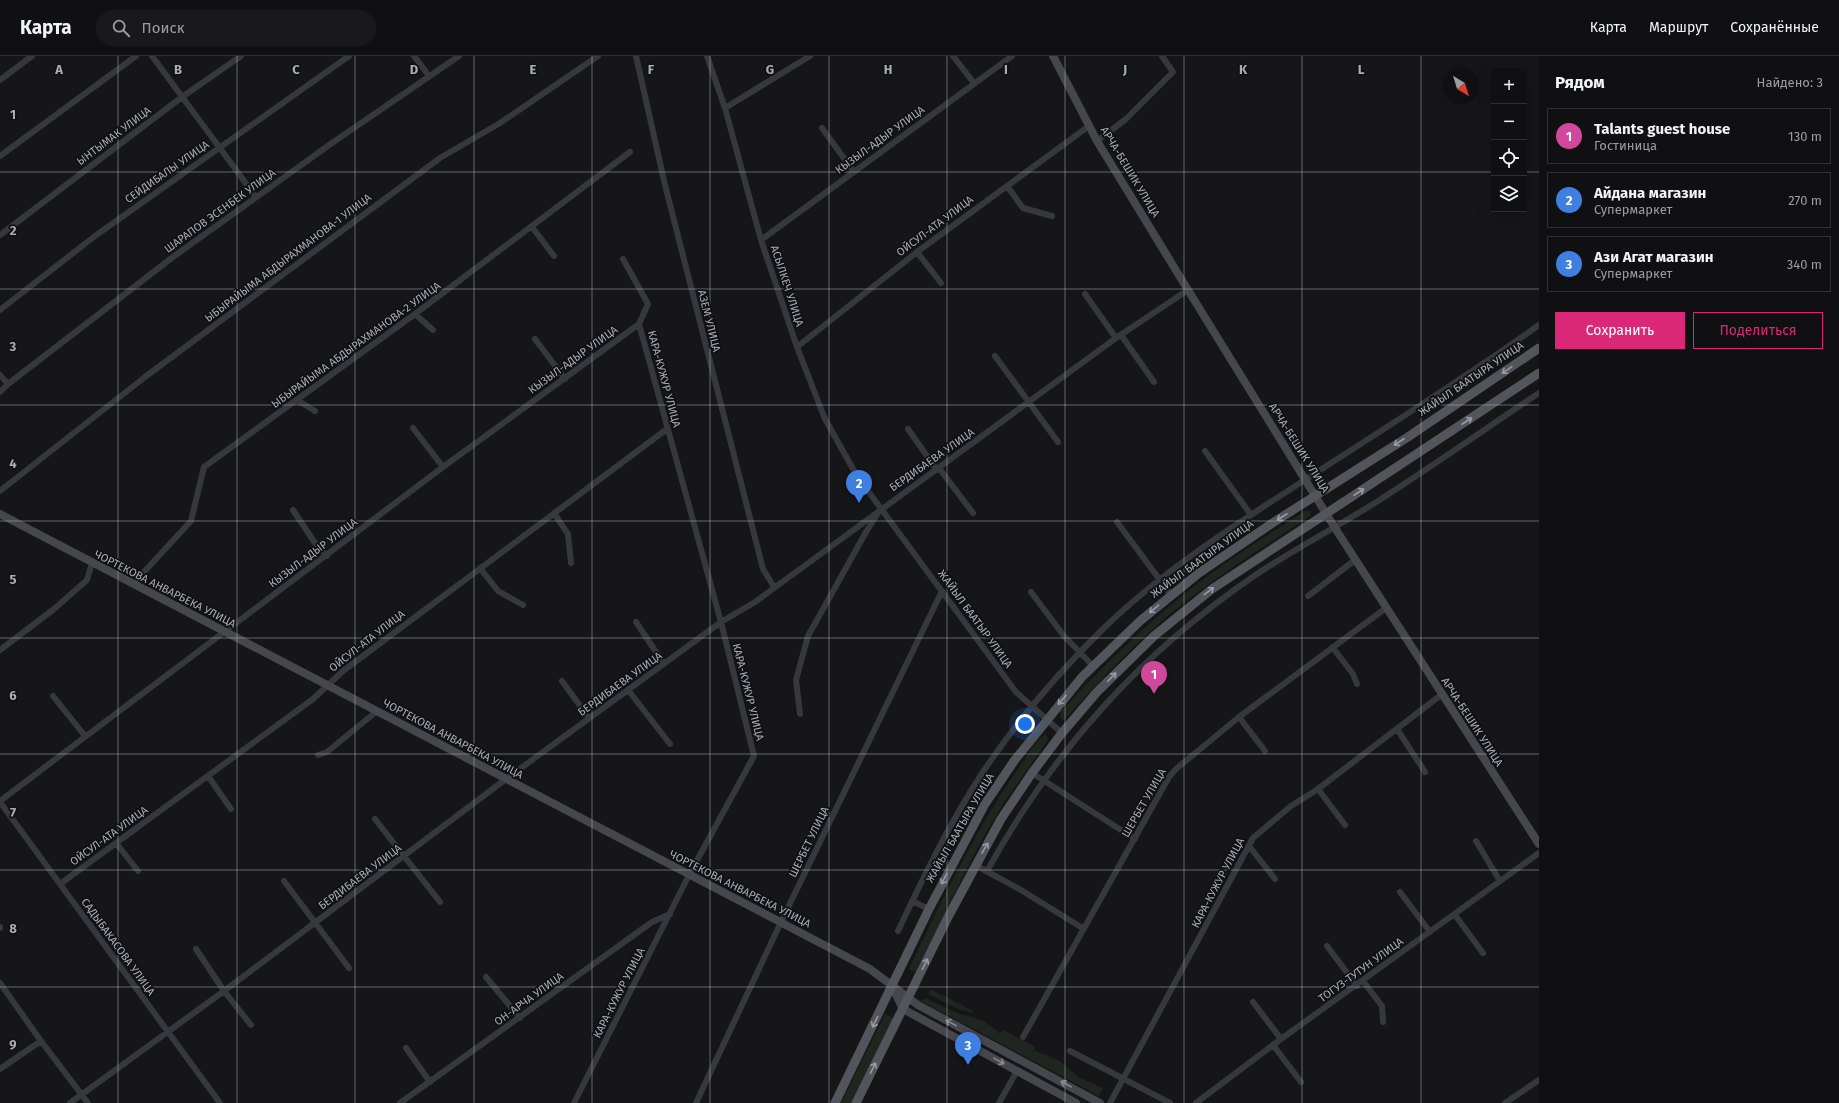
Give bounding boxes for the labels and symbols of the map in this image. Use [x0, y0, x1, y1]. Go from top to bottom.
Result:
text: A [54, 62, 63, 77]
text: B [174, 62, 182, 77]
text: C [292, 62, 300, 77]
text: D [410, 62, 419, 77]
text: E [530, 62, 537, 77]
text: F [648, 62, 655, 77]
text: G [766, 62, 774, 77]
text: H [884, 62, 892, 77]
text: I [1004, 62, 1008, 77]
text: J [1122, 62, 1127, 77]
text: K [1239, 62, 1248, 77]
text: L [1358, 62, 1365, 77]
north arrow [1443, 68, 1479, 104]
street label: ЫНТЫМАК УЛИЦА [74, 103, 154, 168]
street label: КЫЗЫЛ-АДЫР УЛИЦА [833, 103, 928, 177]
text: 1 [10, 107, 16, 122]
street label: АРЧА-БЕШИК УЛИЦА [1098, 124, 1163, 220]
street label: СЕЙДИБАЛЫ УЛИЦА [122, 138, 212, 206]
street label: ШАРАПОВ ЭСЕНБЕК УЛИЦА [162, 166, 279, 256]
street label: ЫБЫРАЙЫМА АБДЫРАХМАНОВА-1 УЛИЦА [202, 191, 374, 325]
street label: ОЙСУЛ-АТА УЛИЦА [894, 193, 976, 259]
text: 2 [10, 223, 17, 238]
street label: АСЫЛКЕЧ УЛИЦА [768, 244, 806, 329]
street label: ЫБЫРАЙЫМА АБДЫРАХМАНОВА-2 УЛИЦА [269, 279, 444, 411]
street label: АЗЕМ УЛИЦА [695, 289, 723, 354]
street label: КЫЗЫЛ-АДЫР УЛИЦА [526, 323, 621, 397]
street label: КАРА-КУЖУР УЛИЦА [645, 329, 683, 430]
text: 3 [9, 339, 17, 354]
street label: ЖАЙЫЛ БААТЫРА УЛИЦА [1416, 339, 1527, 419]
one-way arrow [1502, 366, 1513, 374]
street label: АРЧА-БЕШИК УЛИЦА [1266, 401, 1332, 496]
one-way arrow [1461, 417, 1472, 425]
street label: БЕРДИБАЕВА УЛИЦА [887, 425, 978, 494]
one-way arrow [1394, 438, 1405, 446]
text: 4 [9, 456, 17, 471]
pin: 2 [846, 470, 872, 503]
one-way arrow [1353, 488, 1364, 496]
one-way arrow [1277, 513, 1288, 521]
street label: КЫЗЫЛ-АДЫР УЛИЦА [266, 515, 360, 590]
street label: ЖАЙЫЛ БААТЫРА УЛИЦА [1148, 517, 1257, 601]
street label: ЧОРТЕКОВА АНВАРБЕКА УЛИЦА [92, 548, 238, 631]
street label: ЖАЙЫЛ БААТЫР УЛИЦА [935, 567, 1015, 671]
text: 5 [10, 572, 17, 587]
one-way arrow [1203, 587, 1214, 595]
one-way arrow [1149, 605, 1159, 614]
street label: ОЙСУЛ-АТА УЛИЦА [326, 607, 408, 675]
street label: КАРА-КУЖУР УЛИЦА [730, 642, 767, 743]
street label: БЕРДИБАЕВА УЛИЦА [575, 649, 665, 719]
pin: 1 [1141, 661, 1167, 694]
one-way arrow [1107, 672, 1116, 682]
street label: АРЧА-БЕШИК УЛИЦА [1438, 675, 1506, 770]
text: 6 [9, 688, 17, 703]
one-way arrow [1057, 695, 1066, 706]
street label: ЧОРТЕКОВА АНВАРБЕКА УЛИЦА [381, 696, 526, 782]
your location [1015, 714, 1035, 734]
street label: ШЕРБЕТ УЛИЦА [1119, 766, 1169, 840]
street label: ЖАЙЫЛ БААТЫРА УЛИЦА [923, 770, 997, 885]
street label: ОЙСУЛ-АТА УЛИЦА [68, 803, 151, 868]
street label: ШЕРБЕТ УЛИЦА [786, 804, 832, 880]
text: 7 [10, 805, 16, 820]
street label: КАРА-КУЖУР УЛИЦА [1189, 835, 1248, 930]
street label: БЕРДИБАЕВА УЛИЦА [316, 841, 405, 912]
one-way arrow [981, 842, 989, 854]
street label: ЧОРТЕКОВА АНВАРБЕКА УЛИЦА [667, 848, 813, 931]
one-way arrow [940, 873, 948, 885]
street label: САДЫБАКАСОВА УЛИЦА [78, 896, 158, 999]
text: 8 [9, 921, 17, 936]
street label: ТОГУЗ-ТУТУН УЛИЦА [1316, 935, 1406, 1005]
street label: КАРА-КУЖУР УЛИЦА [591, 945, 648, 1040]
one-way arrow [922, 958, 929, 970]
street label: ОН-АРЧА УЛИЦА [492, 969, 567, 1028]
one-way arrow [871, 1016, 878, 1028]
one-way arrow [945, 1018, 957, 1026]
pin: 3 [955, 1032, 981, 1065]
text: 9 [9, 1037, 17, 1052]
one-way arrow [992, 1058, 1004, 1065]
one-way arrow [870, 1062, 878, 1074]
one-way arrow [1060, 1080, 1072, 1087]

